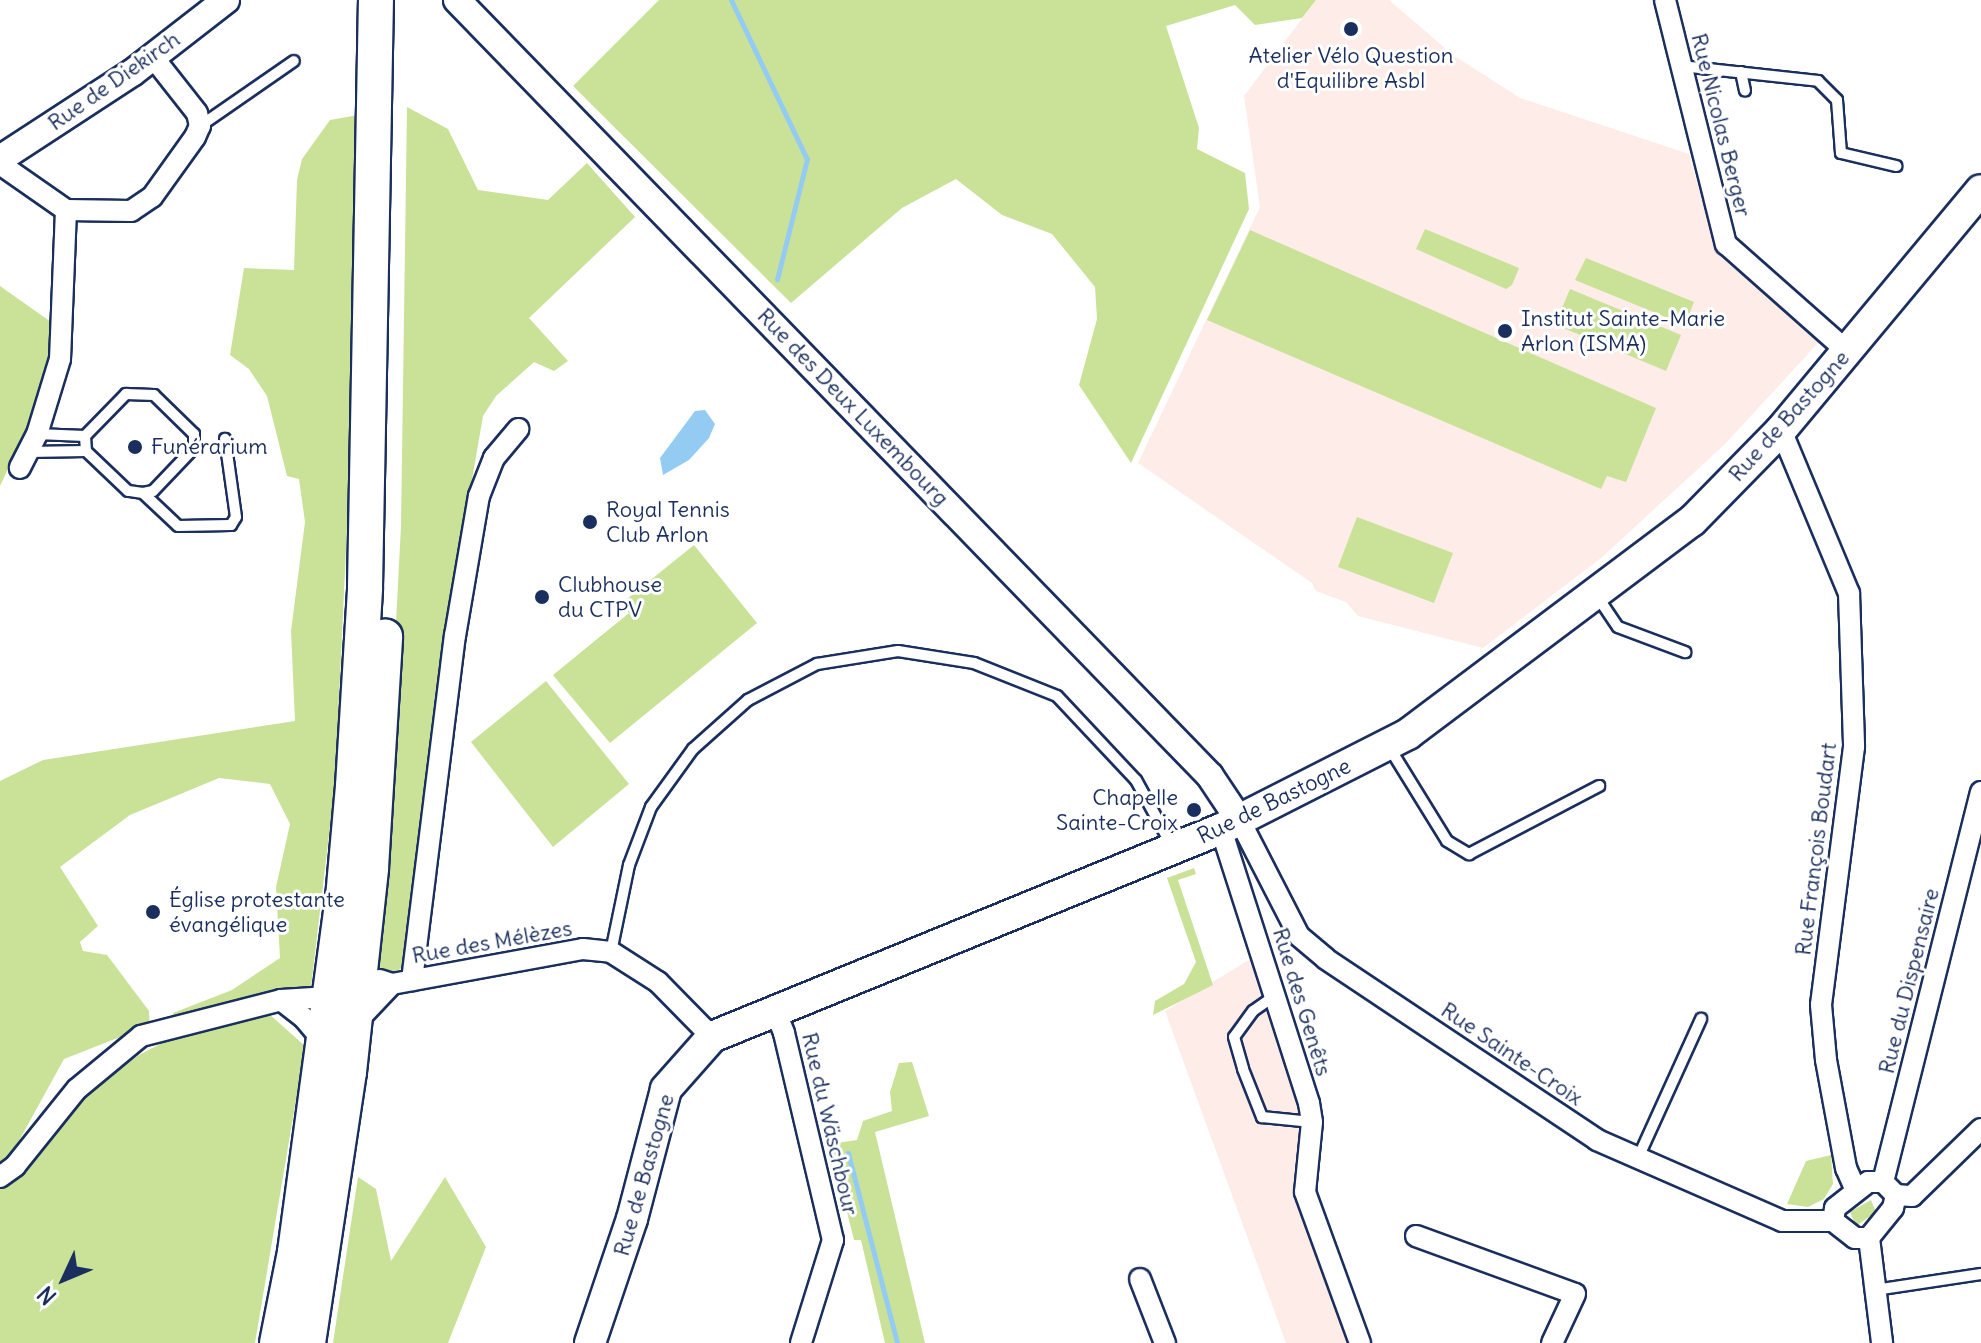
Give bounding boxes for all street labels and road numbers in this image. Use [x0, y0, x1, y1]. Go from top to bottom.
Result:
street label: Rue de Diekirch [43, 26, 185, 136]
street label: Rue Nicolas Berger [1685, 31, 1757, 219]
street label: Rue des Deux Luxembourg [752, 303, 954, 511]
street label: Rue de Bastogne [1723, 345, 1855, 487]
street label: Rue François Boudart [1790, 741, 1842, 957]
street label: Rue de Bastogne [1193, 752, 1355, 850]
street label: Rue du Dispensaire [1873, 886, 1945, 1076]
street label: Rue des Mélèzes [410, 915, 574, 969]
street label: Rue des Genêts [1267, 925, 1337, 1079]
street label: Rue Sainte-Croix [1436, 997, 1588, 1111]
street label: Rue du Wäschbour [796, 1030, 864, 1218]
street label: Rue de Bastogne [608, 1091, 680, 1259]

